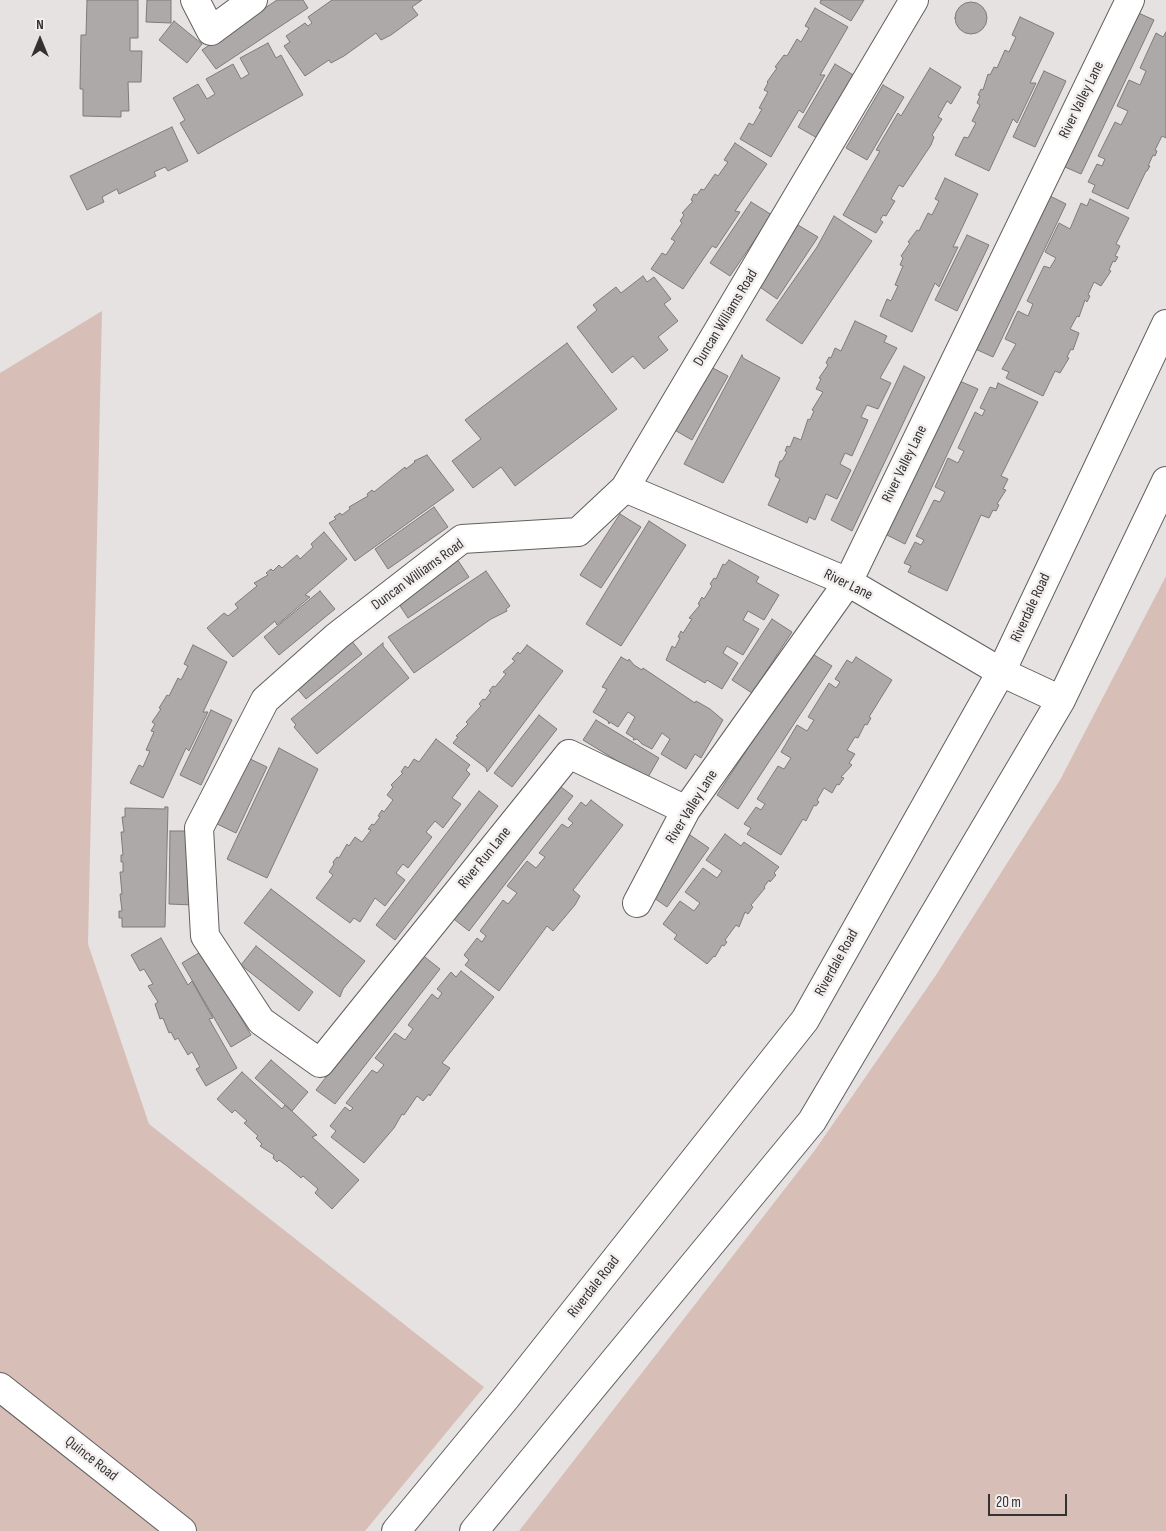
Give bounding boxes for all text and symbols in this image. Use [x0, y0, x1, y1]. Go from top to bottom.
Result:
north arrow [15, 15, 65, 65]
text: N [36, 16, 44, 33]
street label: River Valley Lane [1056, 58, 1108, 142]
street label: Duncan Williams Road [690, 266, 762, 370]
street label: River Valley Lane [879, 422, 931, 506]
street label: Duncan Williams Road [368, 535, 468, 615]
street label: River Lane [821, 566, 875, 604]
street label: Riverdale Road [1007, 571, 1055, 645]
street label: River Valley Lane [662, 767, 722, 847]
street label: River Run Lane [455, 824, 515, 892]
street label: Riverdale Road [811, 926, 863, 1000]
street label: Riverdale Road [564, 1252, 624, 1322]
street label: Quince Road [61, 1433, 121, 1485]
scale bar [991, 1484, 1070, 1516]
text: 20 m [996, 1493, 1021, 1512]

